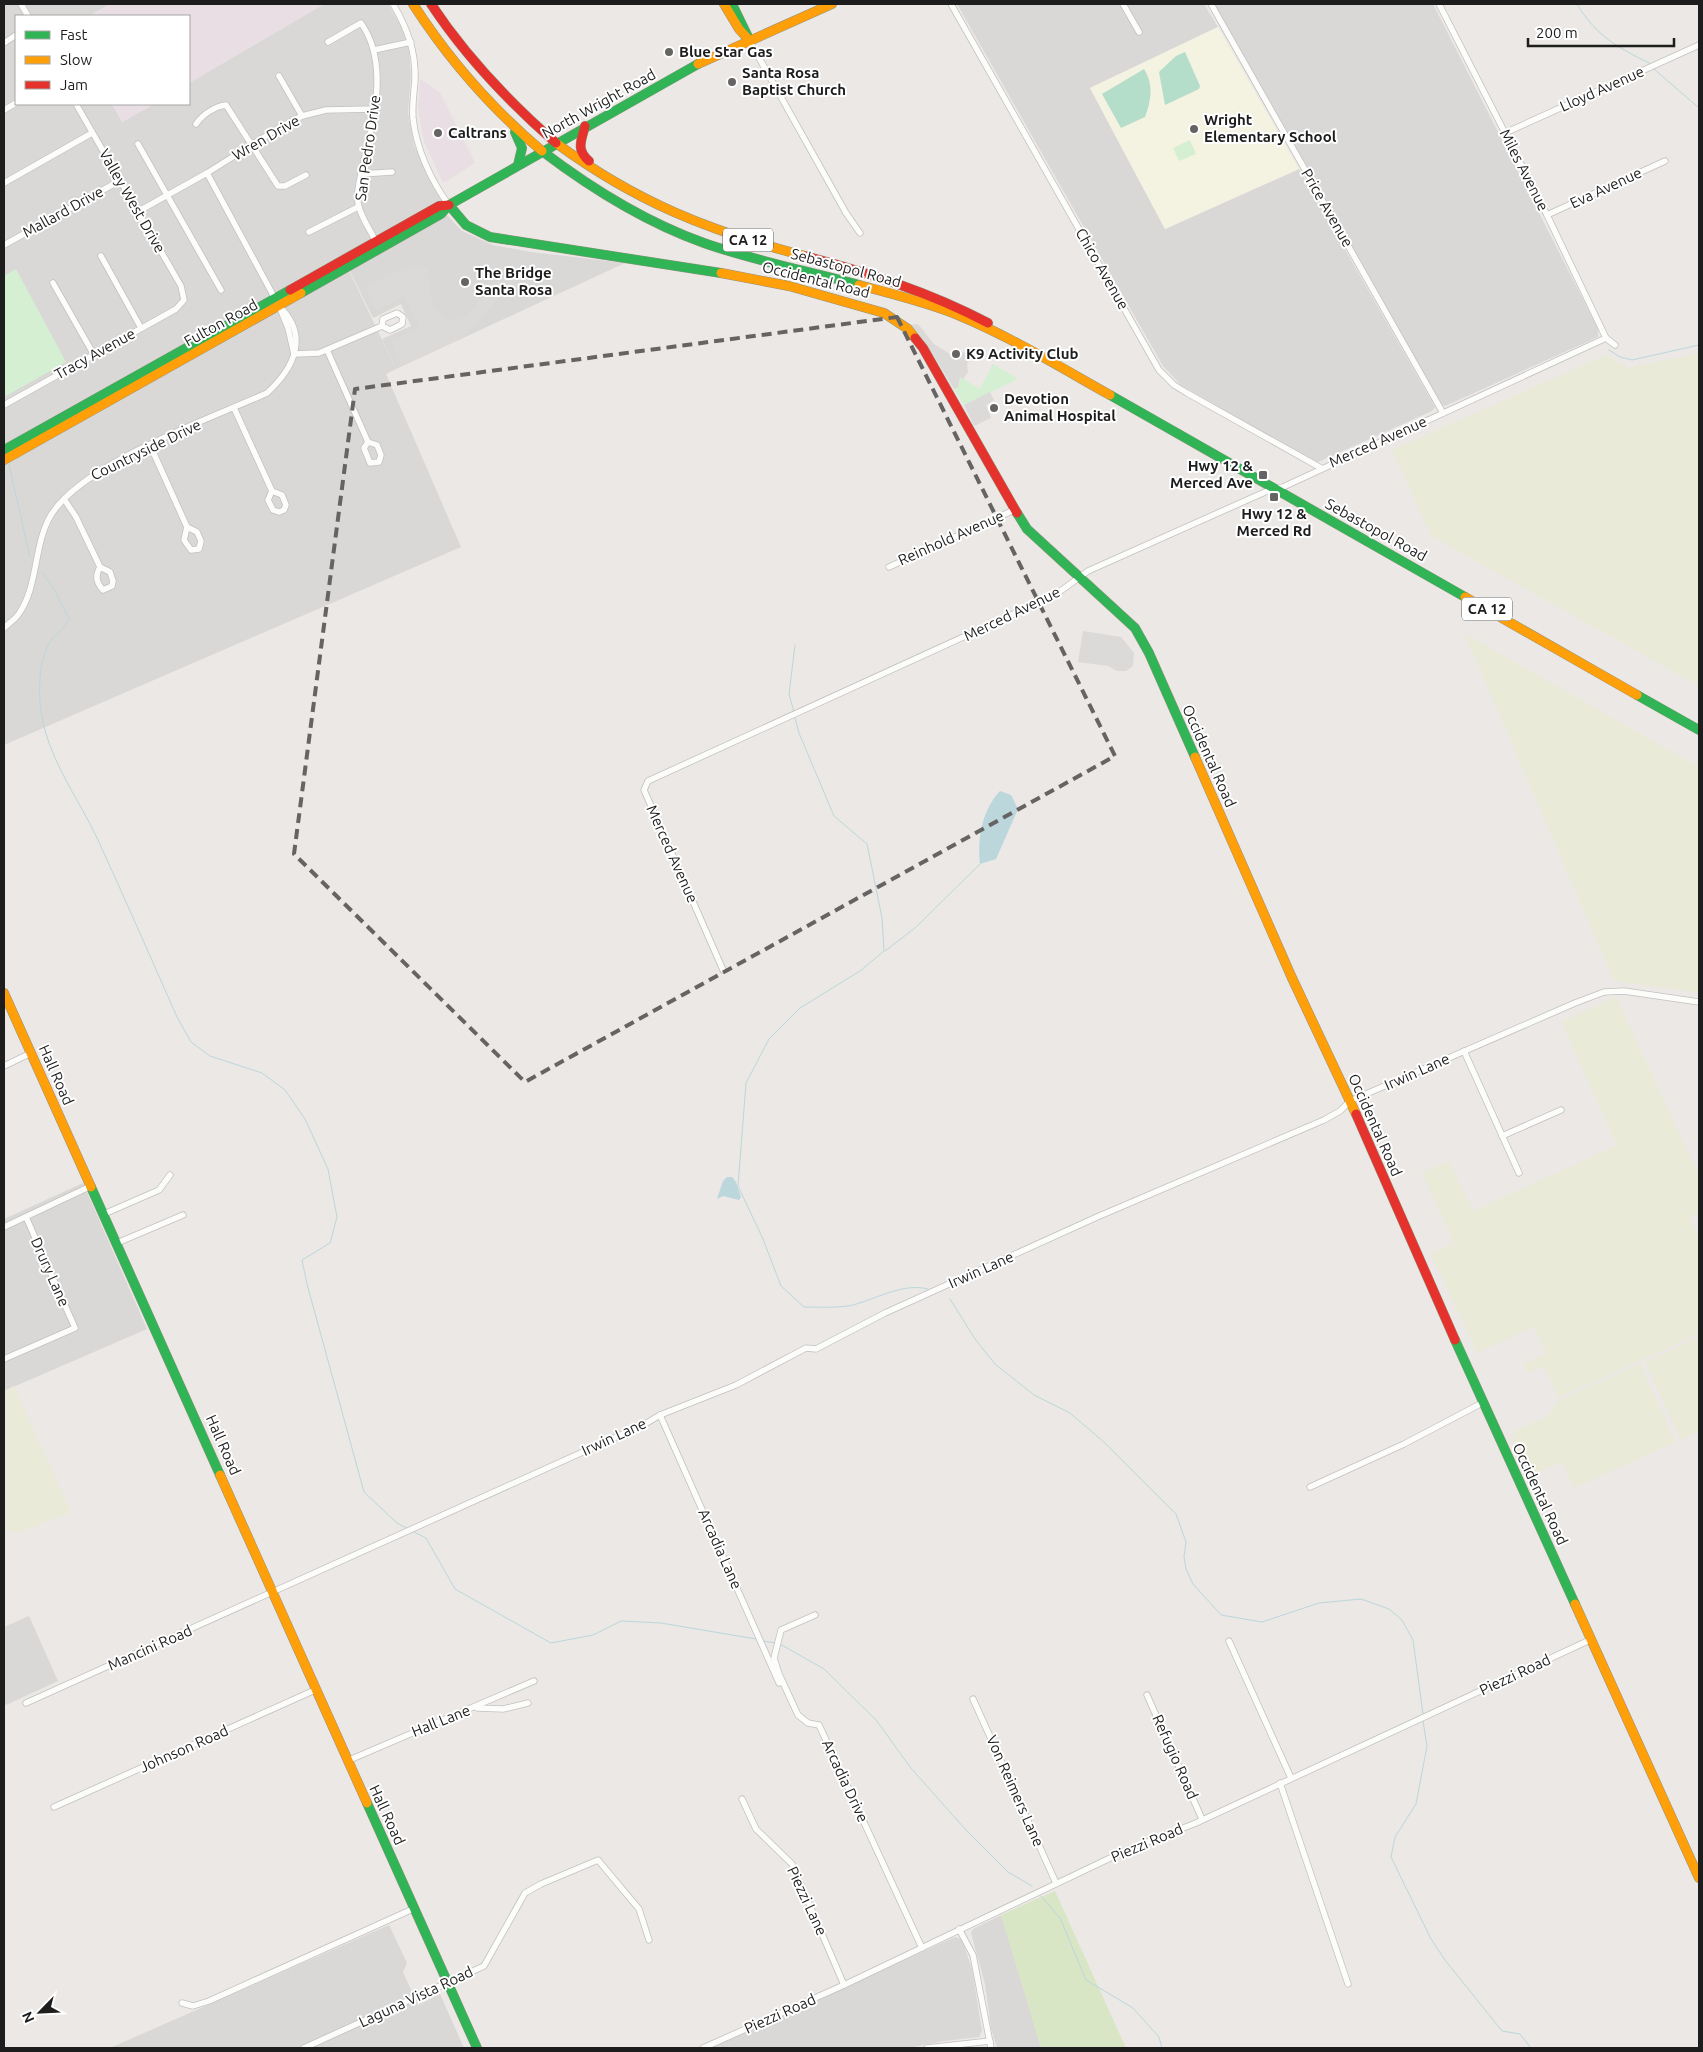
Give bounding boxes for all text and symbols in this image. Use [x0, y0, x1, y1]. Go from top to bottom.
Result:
legend [15, 15, 190, 105]
scale bar [1528, 15, 1674, 47]
text: 200 m [1536, 24, 1578, 41]
text: Fast [60, 26, 88, 43]
place label: Blue Star Gas [679, 43, 773, 60]
marker: Blue Star Gas [663, 46, 675, 58]
text: Slow [60, 51, 93, 68]
street label: Lloyd Avenue [1557, 62, 1646, 115]
place label: Santa Rosa Baptist Church [742, 64, 846, 98]
street label: North Wright Road [539, 65, 658, 142]
text: Jam [60, 76, 88, 93]
marker: Santa Rosa Baptist Church [726, 76, 738, 88]
street label: San Pedro Drive [352, 94, 383, 202]
street label: Wren Drive [229, 111, 303, 164]
place label: Wright Elementary School [1204, 111, 1337, 145]
marker: Wright Elementary School [1188, 123, 1200, 135]
place label: Caltrans [448, 124, 507, 141]
street label: Miles Avenue [1497, 126, 1552, 213]
marker: Caltrans [432, 127, 444, 139]
street label: Valley West Drive [96, 146, 169, 256]
street label: Eva Avenue [1567, 164, 1644, 212]
street label: Price Avenue [1298, 166, 1357, 250]
street label: Mallard Drive [19, 182, 106, 241]
street label: Chico Avenue [1072, 225, 1133, 312]
road number: CA 12 [723, 228, 773, 252]
street label: Sebastopol Road [789, 245, 903, 290]
street label: Occidental Road [761, 258, 872, 301]
place label: The Bridge Santa Rosa [475, 264, 552, 298]
marker: The Bridge Santa Rosa [459, 276, 471, 288]
street label: Fulton Road [181, 295, 260, 350]
street label: Tracy Avenue [51, 324, 138, 383]
place label: K9 Activity Club [966, 345, 1078, 362]
marker: K9 Activity Club [950, 348, 962, 360]
place label: Devotion Animal Hospital [1004, 390, 1116, 424]
marker: Devotion Animal Hospital [988, 402, 1000, 414]
street label: Merced Avenue [1326, 412, 1429, 471]
street label: Countryside Drive [88, 416, 204, 484]
place label: Hwy 12 & Merced Ave [1170, 457, 1254, 491]
marker: Hwy 12 & Merced Ave [1257, 469, 1269, 481]
marker: Hwy 12 & Merced Rd [1268, 491, 1280, 503]
street label: Sebastopol Road [1323, 495, 1430, 564]
place label: Hwy 12 & Merced Rd [1237, 505, 1311, 539]
street label: Reinhold Avenue [895, 507, 1006, 568]
street label: Merced Avenue [961, 583, 1063, 644]
road number: CA 12 [1462, 598, 1512, 620]
street label: Occidental Road [1179, 702, 1240, 810]
street label: Merced Avenue [643, 802, 702, 905]
street label: Hall Road [36, 1042, 77, 1108]
street label: Irwin Lane [1382, 1050, 1452, 1093]
street label: Occidental Road [1345, 1071, 1406, 1179]
street label: Drury Lane [28, 1235, 73, 1309]
street label: Irwin Lane [946, 1248, 1016, 1291]
street label: Hall Road [203, 1412, 244, 1478]
street label: Irwin Lane [579, 1414, 649, 1459]
street label: Occidental Road [1509, 1440, 1571, 1547]
street label: Arcadia Lane [695, 1506, 746, 1591]
street label: Mancini Road [105, 1621, 194, 1674]
street label: Piezzi Road [1477, 1651, 1553, 1698]
street label: Hall Lane [409, 1701, 473, 1740]
street label: Refugio Road [1149, 1712, 1202, 1802]
street label: Johnson Road [137, 1721, 231, 1776]
street label: Von Reimers Lane [983, 1732, 1048, 1849]
street label: Arcadia Drive [819, 1737, 872, 1825]
street label: Hall Road [366, 1782, 409, 1847]
street label: Piezzi Road [1108, 1820, 1185, 1865]
street label: Piezzi Lane [784, 1864, 831, 1938]
street label: Laguna Vista Road [356, 1963, 476, 2030]
north arrow [15, 1987, 65, 2037]
street label: Piezzi Road [741, 1990, 818, 2037]
text: N [19, 2009, 38, 2025]

